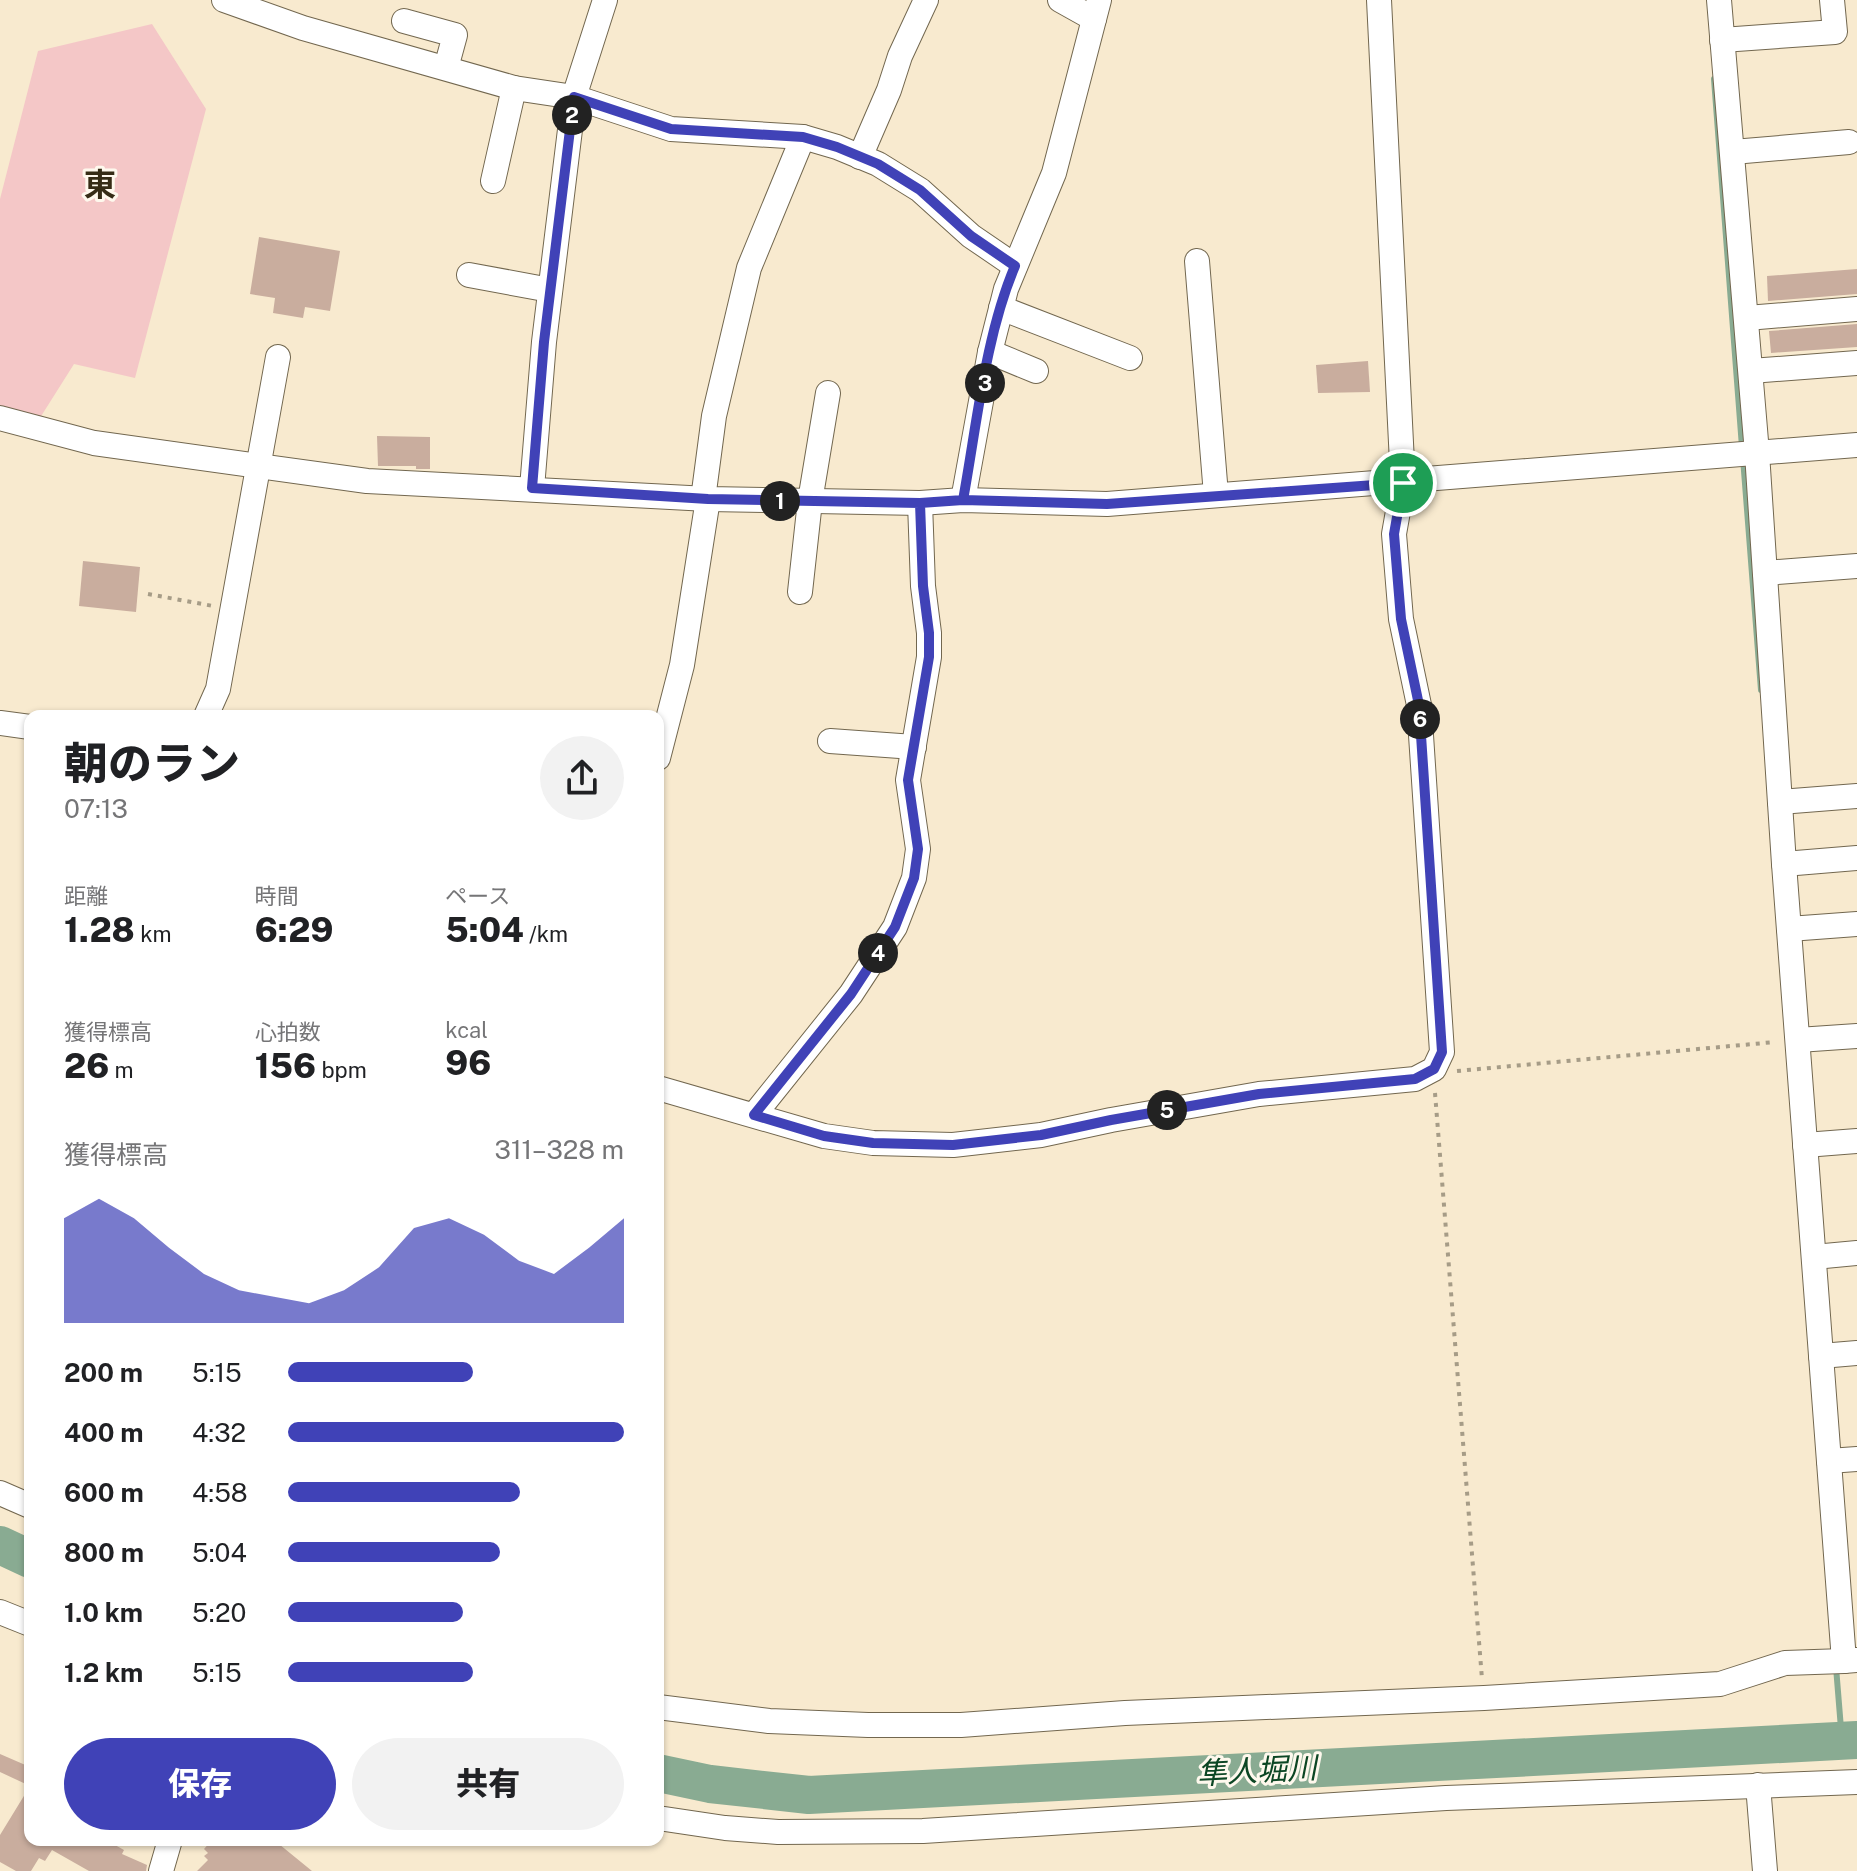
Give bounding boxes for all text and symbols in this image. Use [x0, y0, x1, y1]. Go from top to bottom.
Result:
pin: 2 [552, 95, 592, 135]
text: 2 [565, 102, 579, 128]
district label: 東 [84, 166, 116, 203]
pin: 3 [965, 363, 1005, 403]
text: 3 [978, 370, 992, 396]
pin [1369, 449, 1437, 517]
icon: arrive [1381, 461, 1425, 505]
pin: 1 [760, 481, 800, 521]
text: 1 [775, 488, 785, 514]
pin: 6 [1400, 699, 1440, 739]
text: 6 [1413, 706, 1427, 732]
button: share [540, 736, 624, 820]
text: 朝のラン [64, 737, 240, 789]
text: 07:13 [64, 793, 128, 824]
text: 距離 [64, 883, 108, 909]
text: 時間 [255, 883, 299, 909]
text: ペース [445, 883, 510, 909]
text: 1.28 [64, 910, 135, 950]
text: 6:29 [255, 910, 333, 950]
text: 5:04 [445, 910, 524, 950]
text: km [135, 921, 172, 947]
text: /km [524, 921, 568, 947]
pin: 4 [858, 933, 898, 973]
text: 4 [871, 940, 885, 966]
text: kcal [445, 1017, 488, 1043]
text: 獲得標高 [64, 1019, 152, 1045]
text: 心拍数 [255, 1019, 321, 1045]
text: 96 [445, 1043, 491, 1083]
text: 26 [64, 1046, 109, 1086]
text: 156 [255, 1046, 316, 1086]
text: m [109, 1057, 134, 1083]
text: bpm [316, 1057, 367, 1083]
pin: 5 [1147, 1090, 1187, 1130]
text: 5 [1160, 1097, 1174, 1123]
text: 311–328 m [495, 1134, 624, 1165]
text: 獲得標高 [64, 1139, 168, 1170]
text: 200 m [64, 1357, 143, 1388]
text: 5:15 [192, 1357, 242, 1388]
text: 400 m [64, 1417, 144, 1448]
text: 4:32 [192, 1417, 246, 1448]
text: 600 m [64, 1477, 144, 1508]
text: 4:58 [192, 1477, 248, 1508]
text: 800 m [64, 1537, 144, 1568]
text: 5:04 [192, 1537, 247, 1568]
text: 1.0 km [64, 1597, 143, 1628]
text: 5:20 [192, 1597, 246, 1628]
text: 1.2 km [64, 1657, 143, 1688]
text: 5:15 [192, 1657, 242, 1688]
button: 保存 [64, 1738, 336, 1830]
button: 共有 [352, 1738, 624, 1830]
water label: 隼人堀川 [1196, 1749, 1321, 1791]

